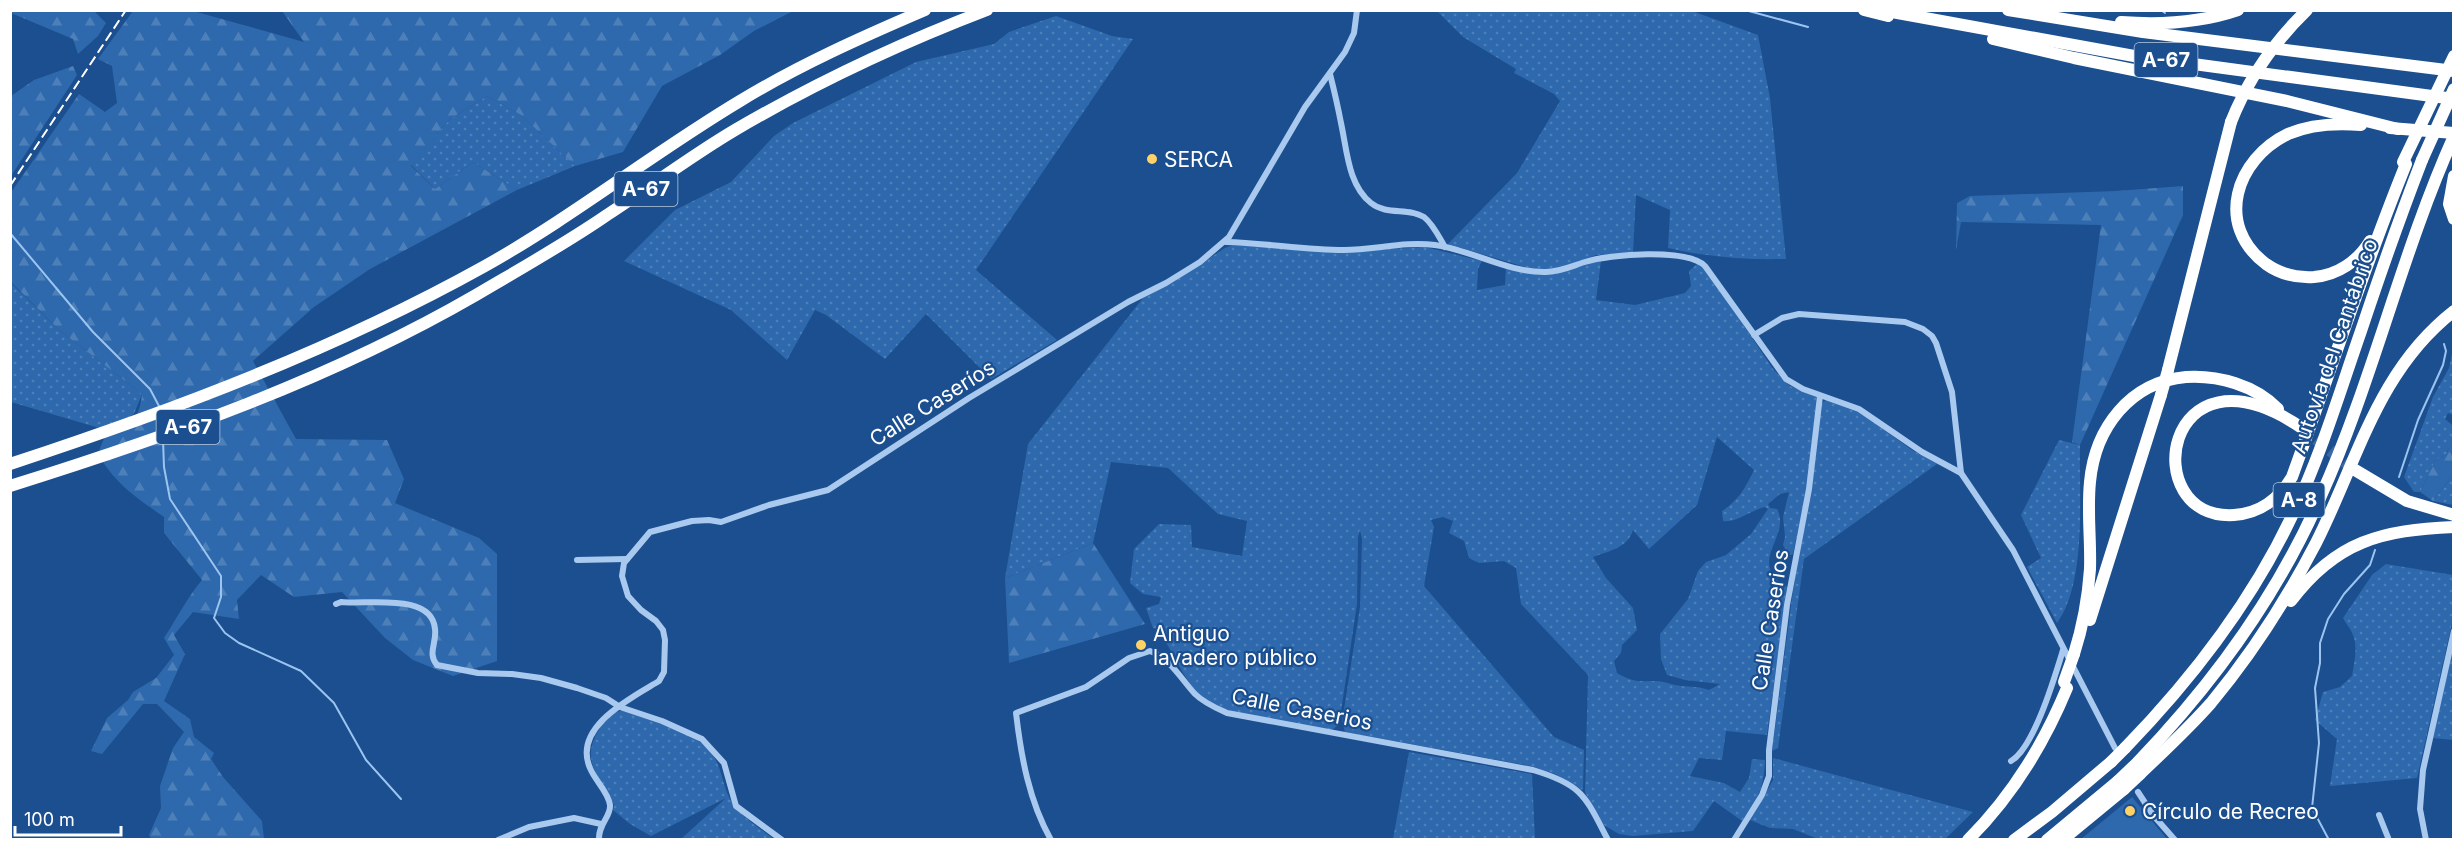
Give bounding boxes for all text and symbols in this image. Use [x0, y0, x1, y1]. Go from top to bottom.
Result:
road number: A-67 [2134, 43, 2198, 77]
place label: SERCA [1164, 147, 1233, 172]
marker: SERCA [1145, 152, 1159, 166]
road number: A-67 [614, 172, 678, 206]
street label: Autovía del Cantábrico [2285, 235, 2383, 457]
street label: Calle Caseríos [865, 355, 999, 451]
road number: A-67 [156, 410, 219, 444]
road number: A-8 [2274, 483, 2324, 517]
street label: Calle Caserios [1746, 547, 1794, 693]
place label: Antiguo lavadero público [1153, 621, 1317, 670]
marker: Antiguo lavadero público [1134, 638, 1148, 652]
street label: Calle Caserios [1229, 683, 1375, 735]
scale bar [15, 799, 122, 837]
place label: Círculo de Recreo [2142, 799, 2319, 824]
marker: Círculo de Recreo [2123, 804, 2137, 818]
text: 100 m [24, 809, 75, 830]

